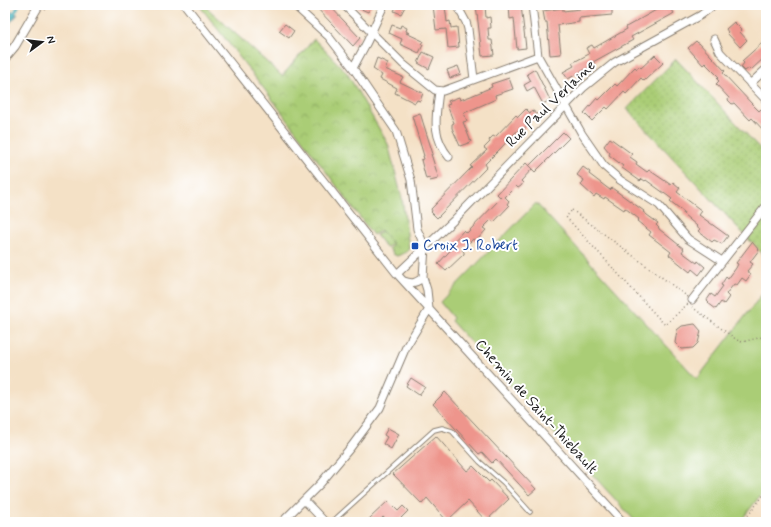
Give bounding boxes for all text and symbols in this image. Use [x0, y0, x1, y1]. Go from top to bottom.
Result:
north arrow [22, 22, 62, 62]
text: N [43, 34, 58, 45]
street label: Rue Paul Verlaine [502, 56, 600, 152]
place label: Croix J. Robert [423, 236, 518, 256]
marker: Croix J. Robert [410, 241, 420, 251]
street label: Chemin de Saint-Thiebault [470, 335, 602, 479]

